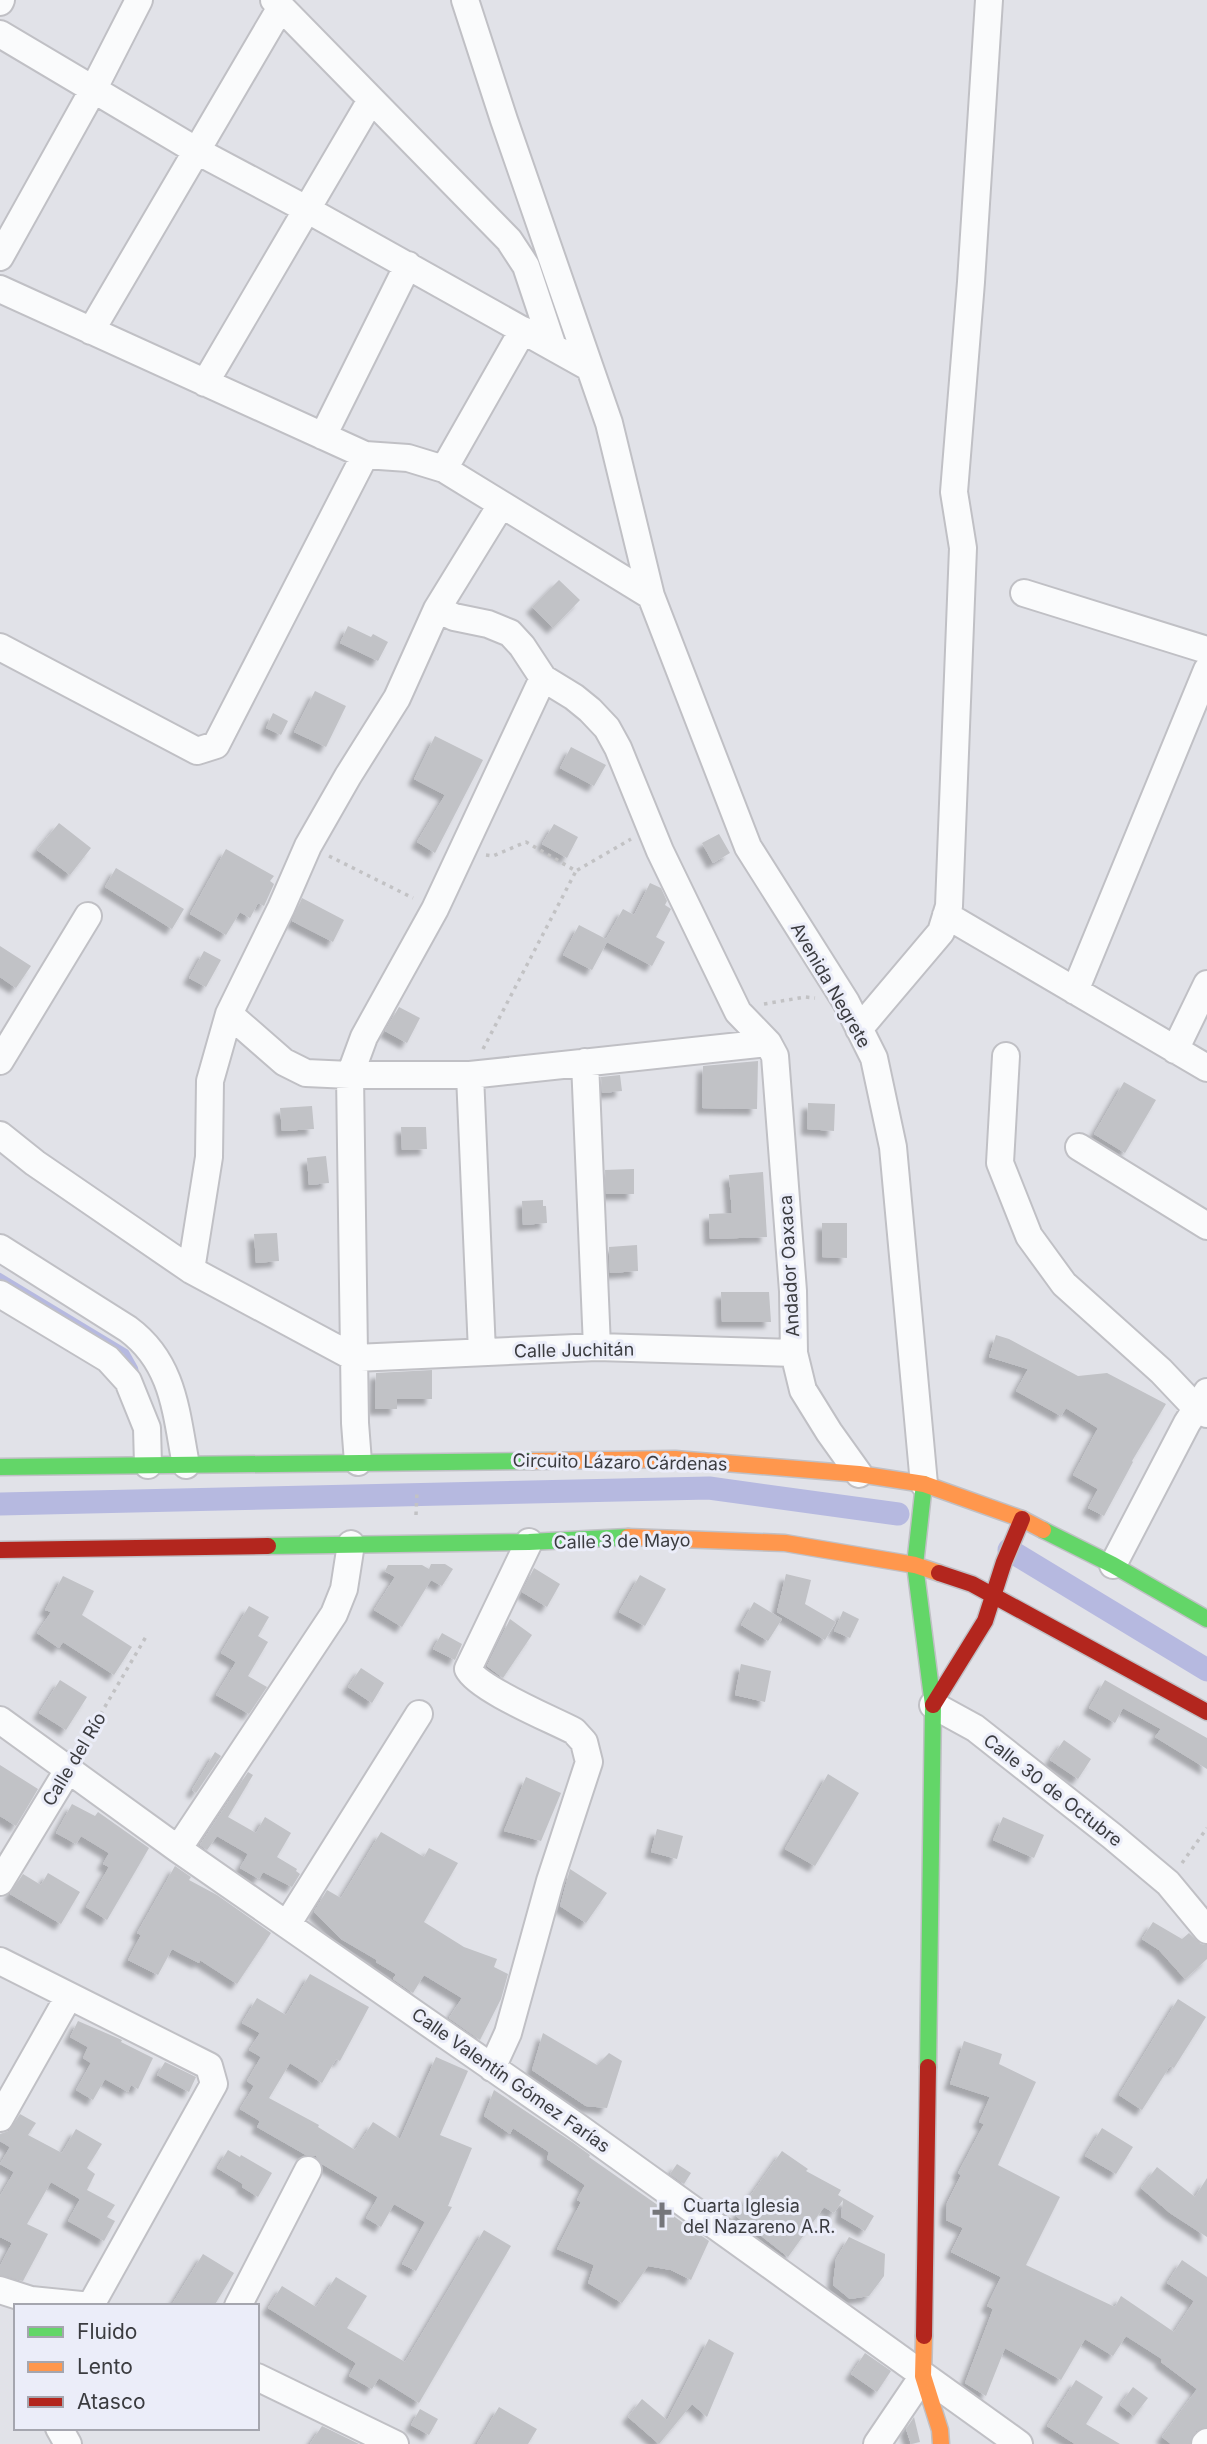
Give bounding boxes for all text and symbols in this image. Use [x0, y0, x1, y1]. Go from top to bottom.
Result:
street label: Avenida Negrete [787, 919, 875, 1051]
street label: Andador Oaxaca [775, 1194, 803, 1338]
street label: Calle Juchitán [514, 1338, 634, 1362]
street label: Circuito Lázaro Cárdenas [512, 1450, 728, 1474]
street label: Calle 3 de Mayo [553, 1529, 691, 1553]
street label: Calle del Río [38, 1708, 110, 1810]
street label: Calle 30 de Octubre [979, 1729, 1127, 1851]
street label: Calle Valentín Gómez Farías [408, 2003, 614, 2157]
place label: Cuarta Iglesia del Nazareno A.R. [683, 2195, 836, 2237]
church icon: Cuarta Iglesia del Nazareno A.R. [647, 2200, 677, 2230]
legend [14, 2304, 259, 2430]
text: Fluido [77, 2319, 137, 2344]
text: Lento [77, 2354, 133, 2379]
text: Atasco [77, 2389, 146, 2414]

